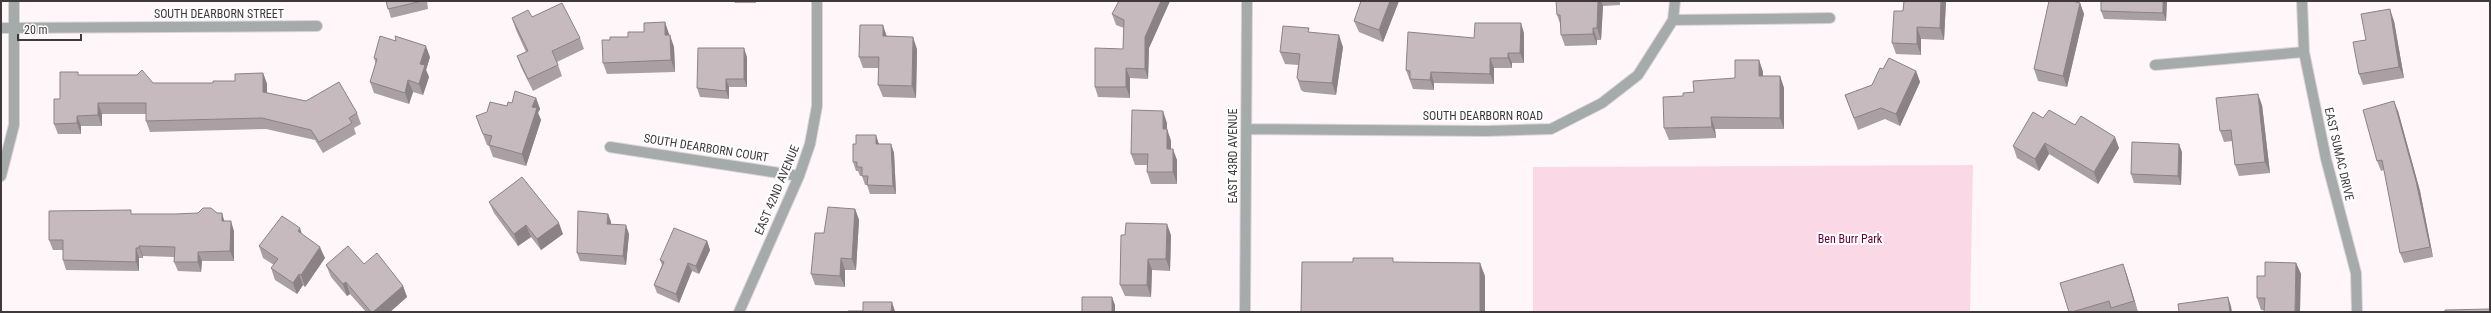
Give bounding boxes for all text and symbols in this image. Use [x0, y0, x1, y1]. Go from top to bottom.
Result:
street label: SOUTH DEARBORN STREET [154, 7, 284, 21]
scale bar [18, 16, 81, 42]
text: 20 m [24, 23, 48, 37]
street label: EAST SUMAC DRIVE [2321, 106, 2357, 202]
street label: EAST 43RD AVENUE [1226, 109, 1240, 203]
street label: SOUTH DEARBORN ROAD [1423, 109, 1543, 123]
street label: SOUTH DEARBORN COURT [643, 131, 769, 165]
street label: EAST 42ND AVENUE [752, 143, 802, 237]
park label: Ben Burr Park [1818, 232, 1883, 246]

